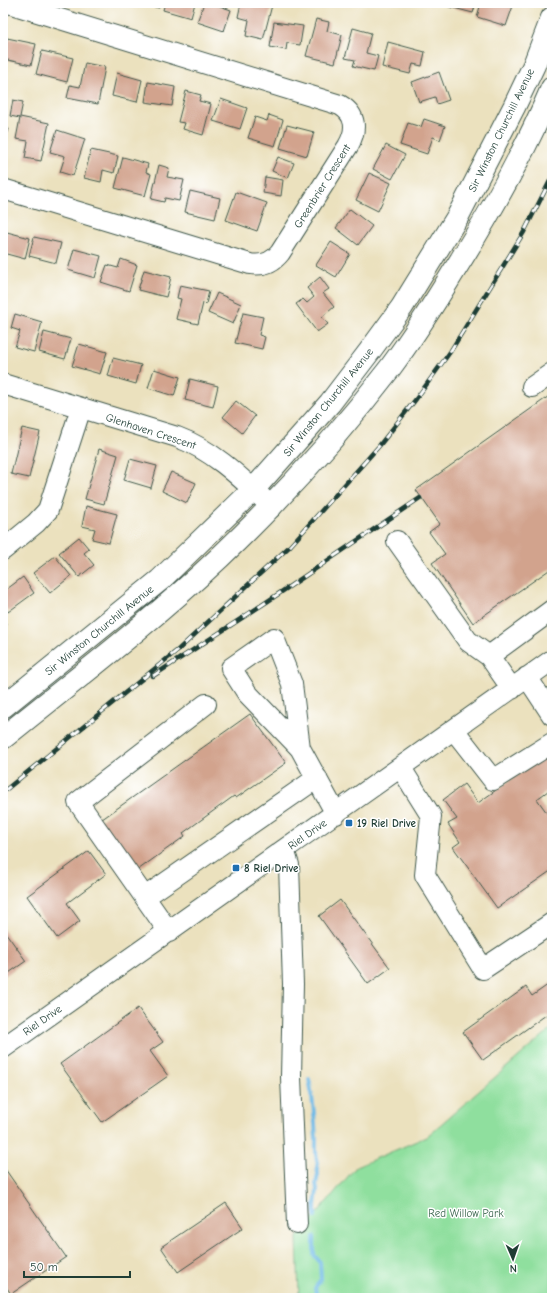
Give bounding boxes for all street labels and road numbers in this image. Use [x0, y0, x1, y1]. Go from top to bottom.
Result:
street label: Sir Winston Churchill Avenue [466, 66, 537, 194]
street label: Greenbrier Crescent [291, 141, 354, 231]
street label: Sir Winston Churchill Avenue [281, 345, 376, 459]
street label: Glenhaven Crescent [104, 411, 198, 452]
street label: Sir Winston Churchill Avenue [42, 582, 157, 678]
street label: Riel Drive [285, 816, 330, 852]
street label: Riel Drive [20, 1002, 65, 1038]

